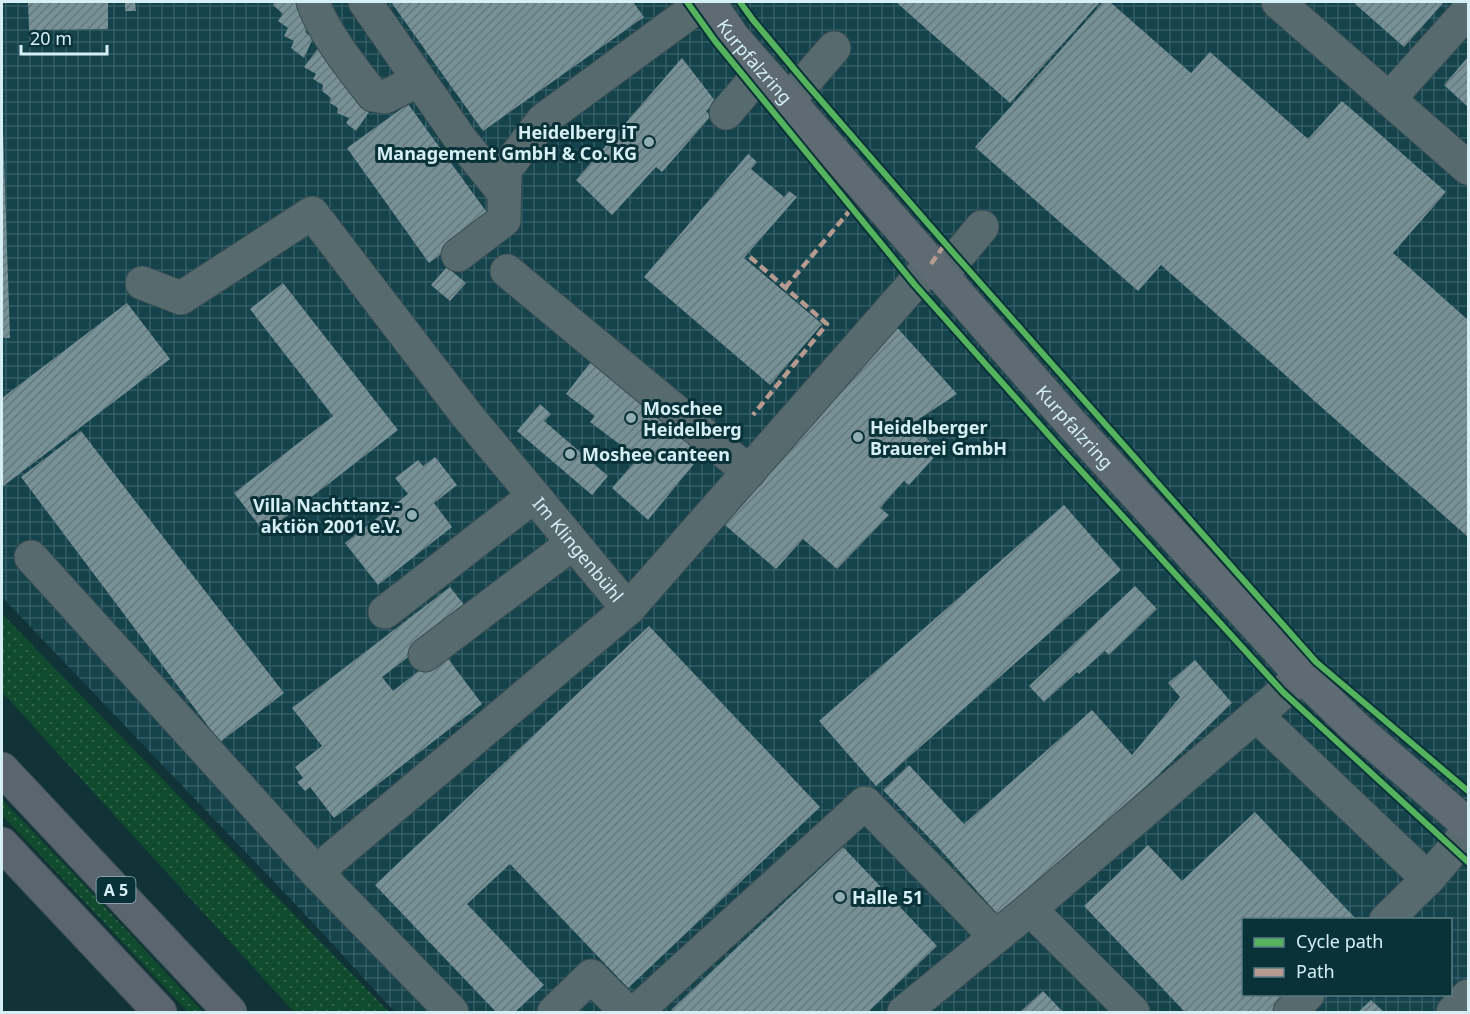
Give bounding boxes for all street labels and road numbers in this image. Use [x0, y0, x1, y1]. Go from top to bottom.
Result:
street label: Kurpfalzring [712, 14, 798, 109]
street label: Kurpfalzring [1031, 380, 1119, 474]
street label: Im Klingenbühl [528, 492, 629, 607]
road number: A 5 [96, 877, 136, 903]

